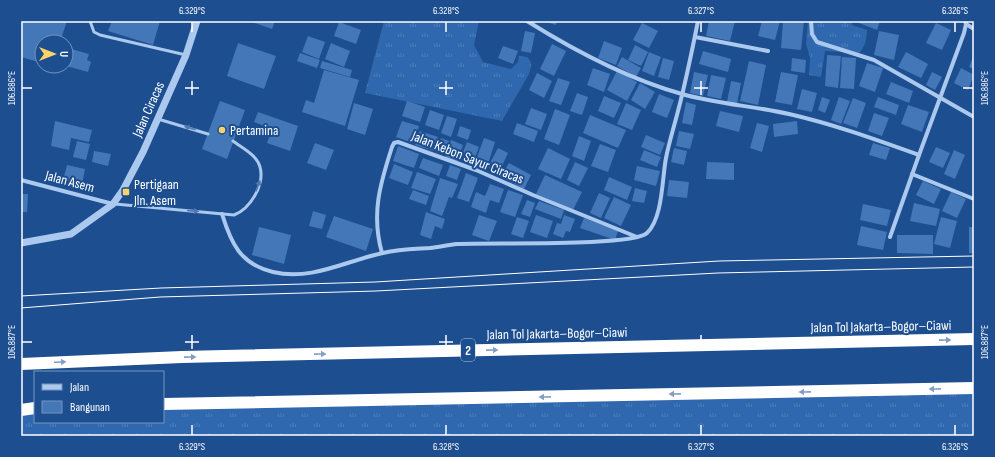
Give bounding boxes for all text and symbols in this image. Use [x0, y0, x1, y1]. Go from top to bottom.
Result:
text: 6.329°S [179, 5, 205, 17]
text: 6.328°S [433, 5, 459, 17]
text: 6.327°S [688, 5, 714, 17]
text: 6.326°S [942, 5, 968, 17]
north arrow [34, 34, 74, 74]
text: U [57, 51, 70, 57]
text: 106.886°E [6, 71, 18, 105]
text: 106.886°E [979, 71, 991, 105]
street label: Jalan Ciracas [128, 79, 168, 140]
place label: Pertamina [230, 122, 278, 139]
one-way arrow [184, 125, 196, 131]
marker: Pertamina [217, 125, 227, 135]
street label: Jalan Kebon Sayur Ciracas [408, 127, 526, 188]
street label: Jalan Asem [42, 167, 96, 196]
place label: Pertigaan Jln. Asem [133, 176, 179, 209]
one-way arrow [255, 180, 261, 192]
marker: Pertigaan Jln. Asem [121, 187, 131, 197]
one-way arrow [187, 208, 199, 214]
street label: Jalan Tol Jakarta–Bogor–Ciawi [810, 317, 951, 336]
street label: Jalan Tol Jakarta–Bogor–Ciawi [486, 324, 627, 343]
text: 106.887°E [6, 325, 18, 359]
text: 106.887°E [979, 325, 991, 359]
one-way arrow [939, 337, 952, 343]
road number: 2 [461, 339, 475, 361]
one-way arrow [486, 347, 499, 353]
one-way arrow [314, 351, 327, 357]
one-way arrow [184, 354, 197, 360]
one-way arrow [54, 359, 66, 366]
legend [34, 371, 164, 423]
text: Jalan [69, 380, 89, 395]
one-way arrow [928, 386, 941, 392]
one-way arrow [799, 388, 811, 395]
one-way arrow [668, 391, 681, 397]
one-way arrow [539, 393, 551, 400]
text: Bangunan [70, 400, 110, 415]
text: 6.329°S [179, 441, 205, 453]
text: 6.328°S [433, 441, 459, 453]
text: 6.327°S [688, 441, 714, 453]
text: 6.326°S [942, 441, 968, 453]

